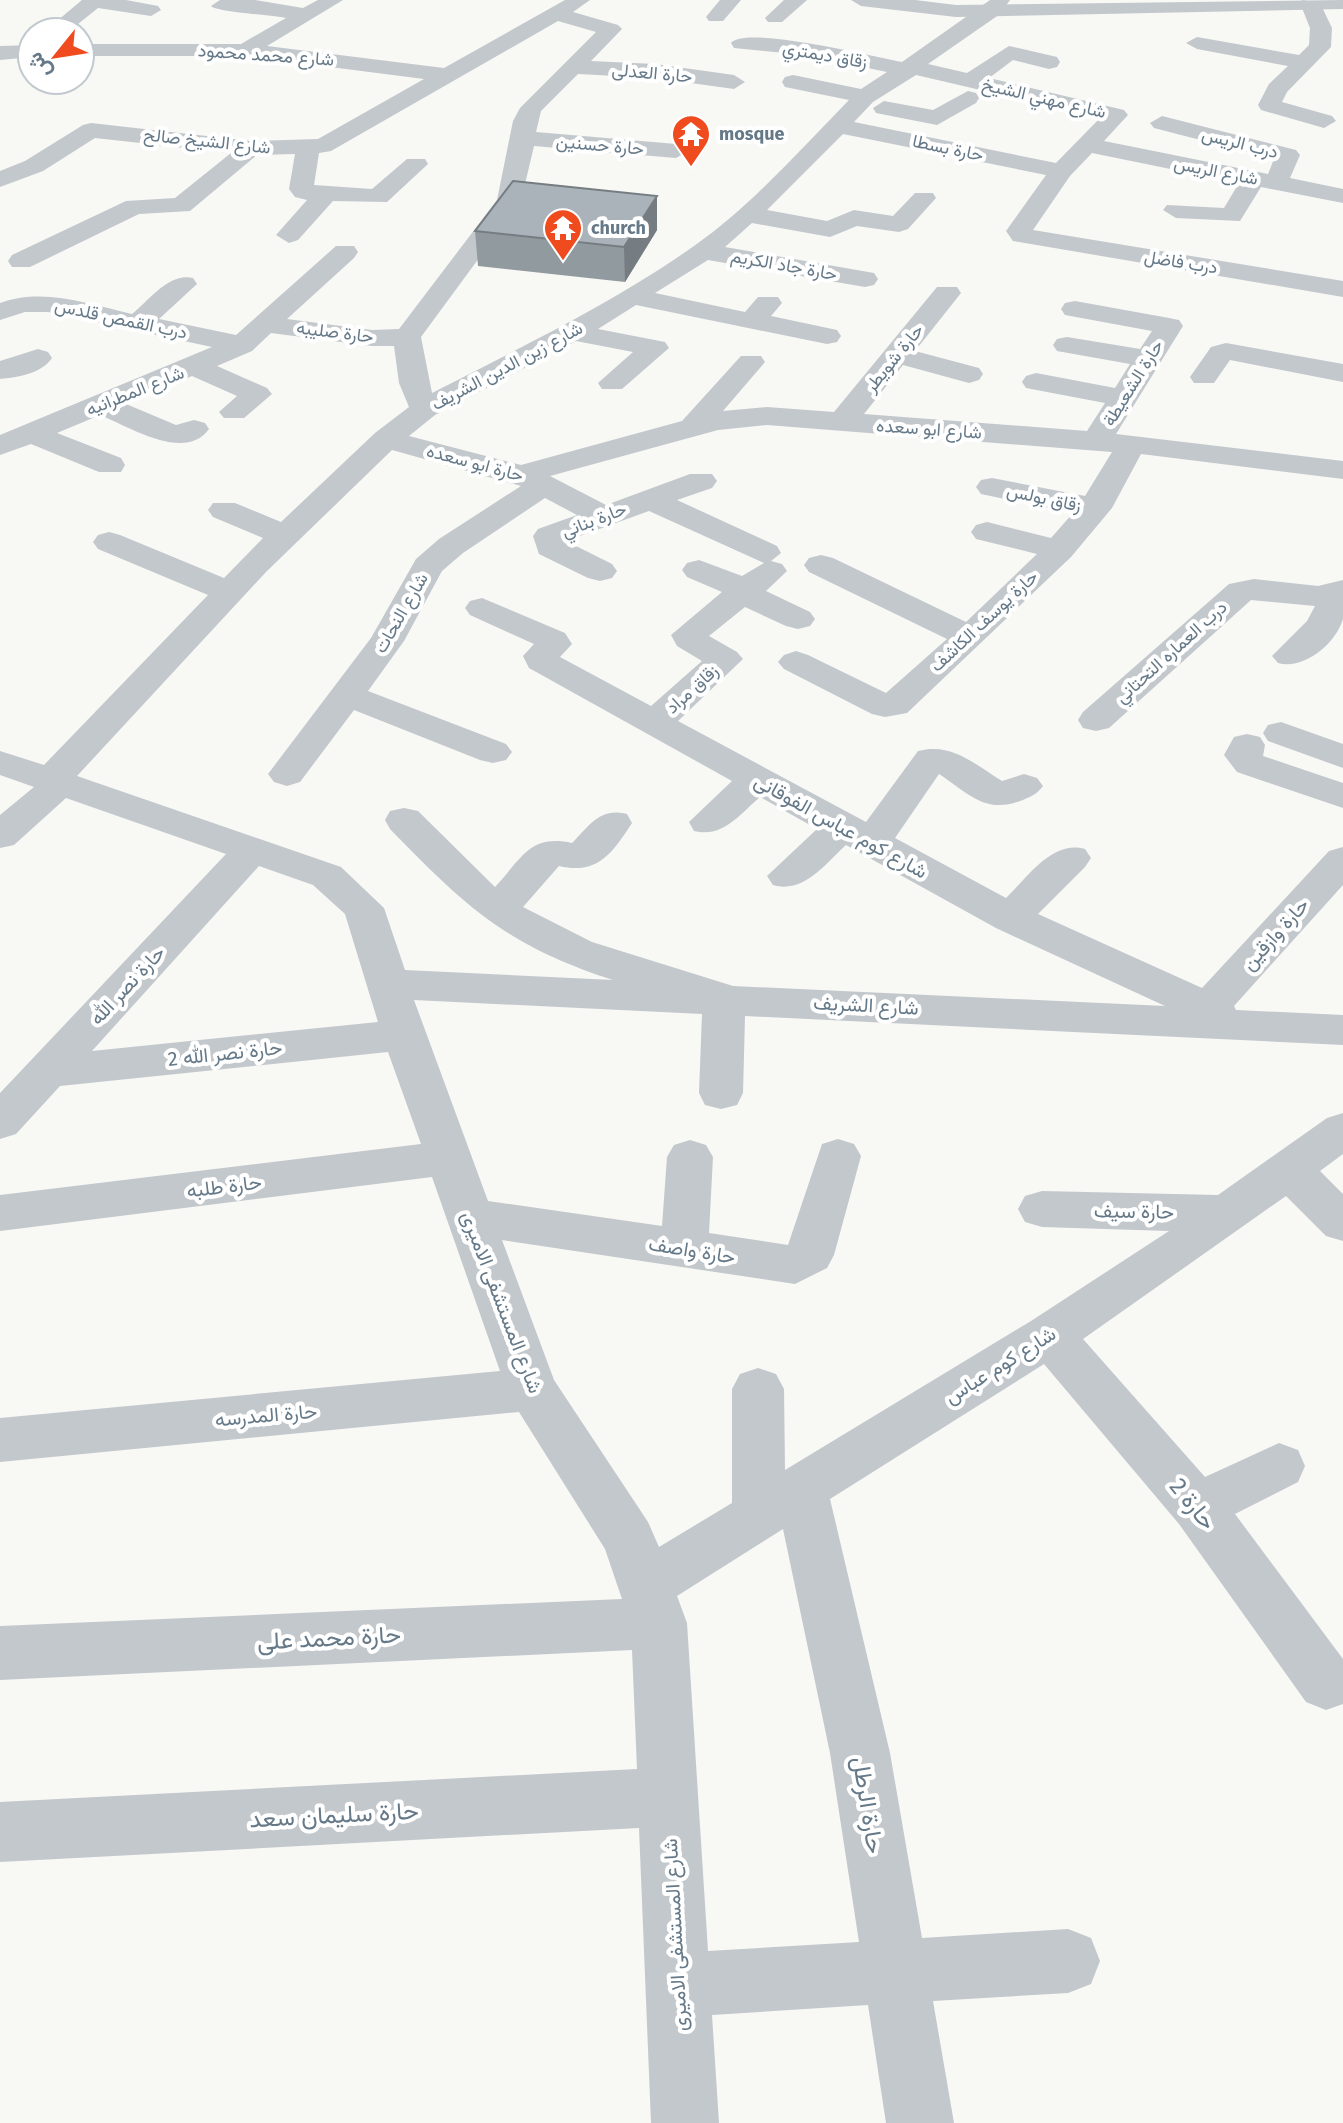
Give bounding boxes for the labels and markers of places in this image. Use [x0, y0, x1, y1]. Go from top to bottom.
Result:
temple icon: mosque [670, 113, 712, 168]
place label: mosque [719, 123, 785, 145]
temple icon: church [542, 207, 584, 262]
place label: church [591, 217, 646, 239]

